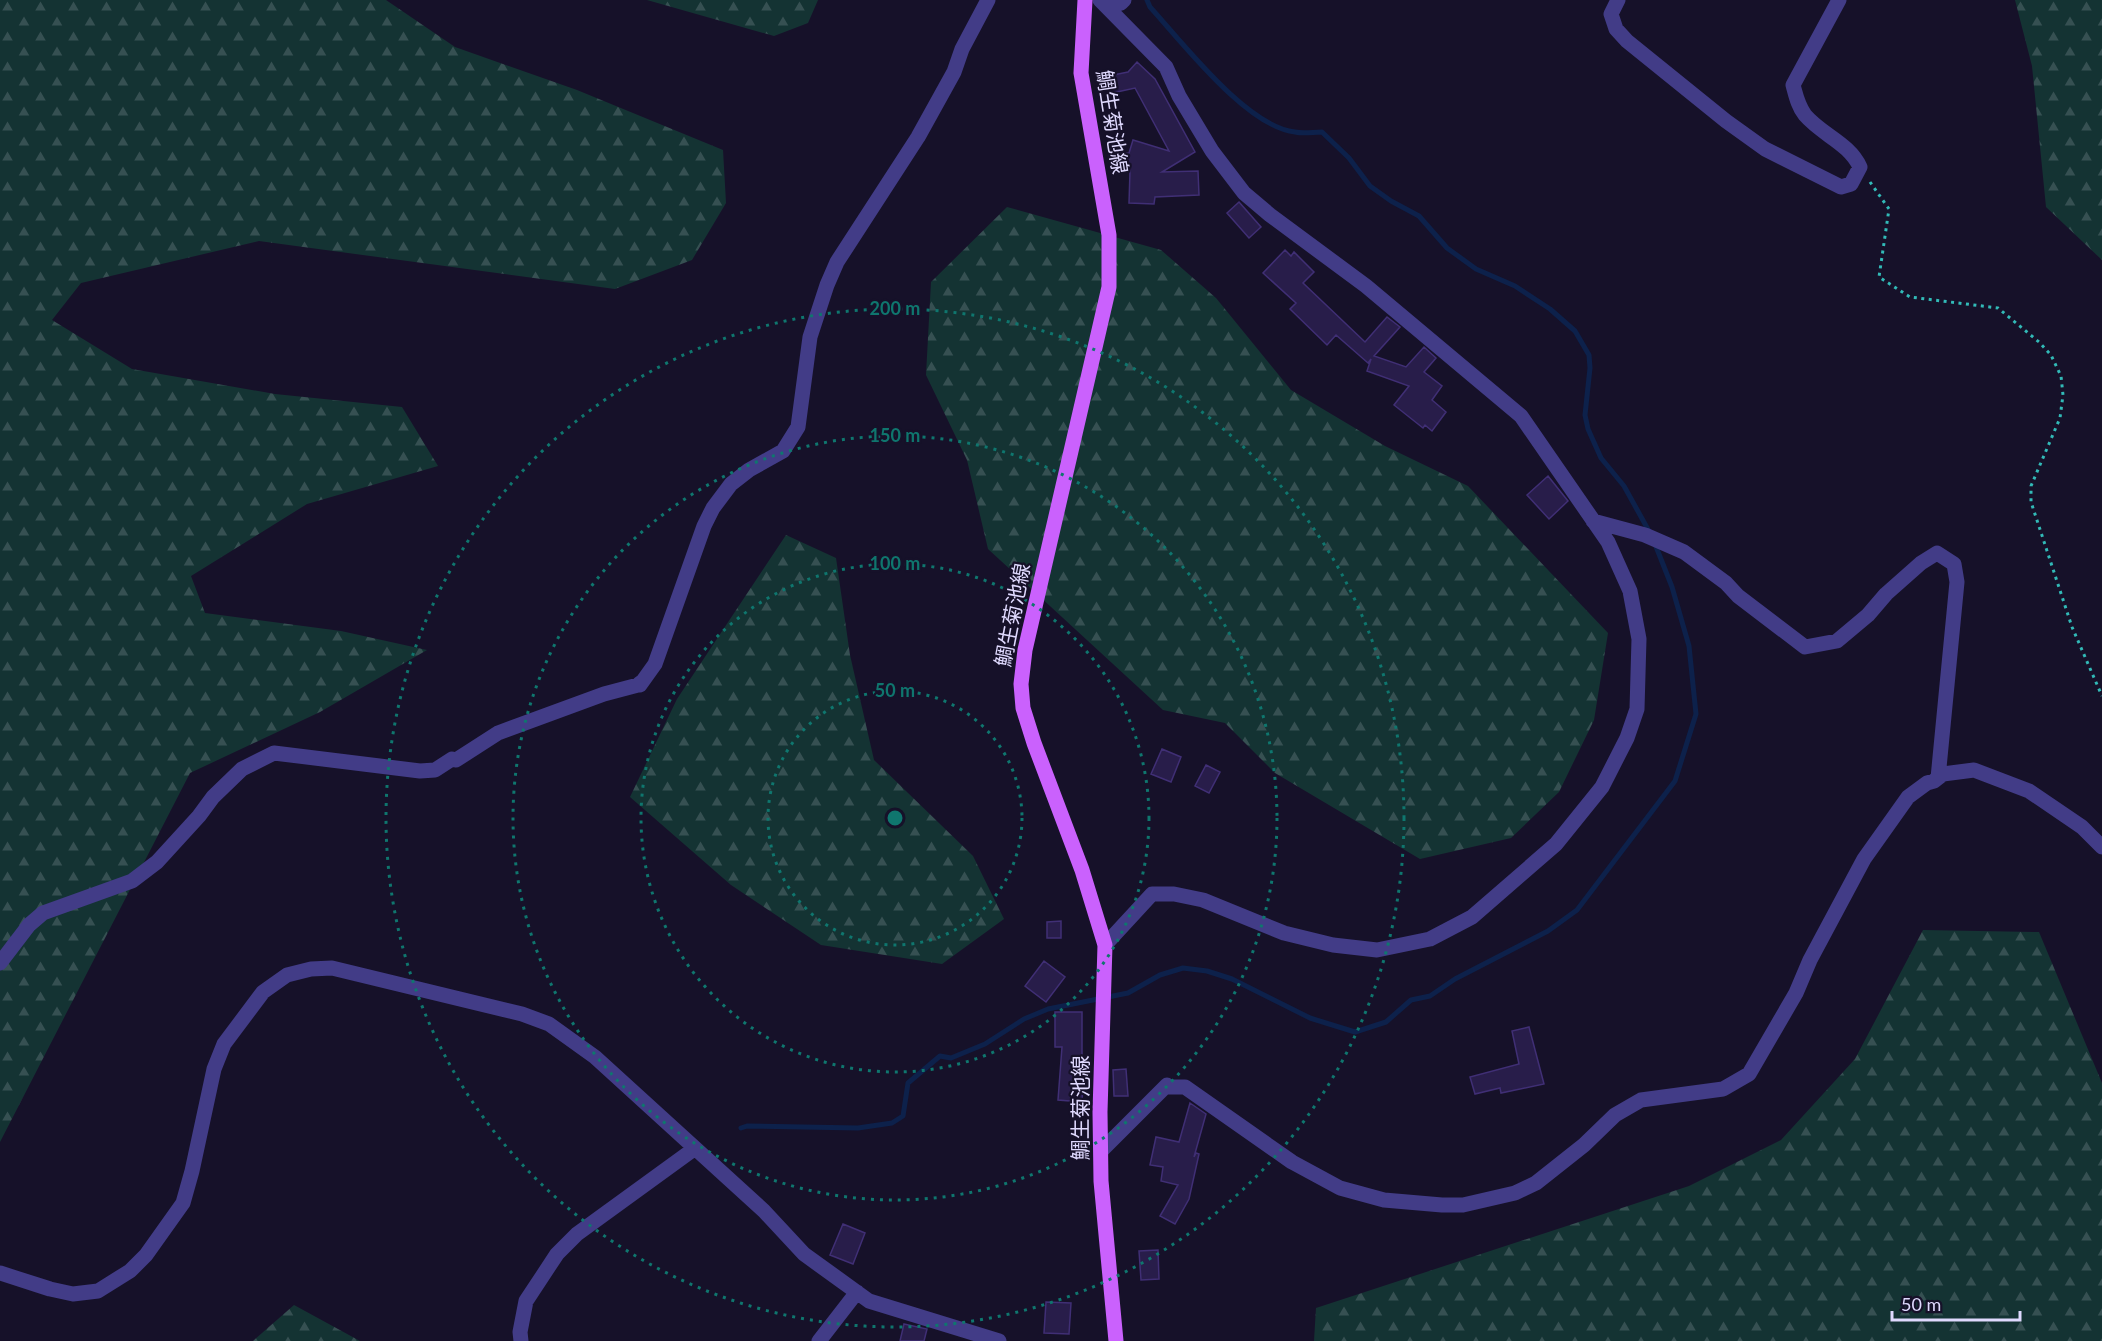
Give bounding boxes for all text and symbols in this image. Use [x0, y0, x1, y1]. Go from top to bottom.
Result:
street label: 鯛生菊池線 [1093, 68, 1134, 176]
text: 200 m [870, 297, 920, 319]
text: 150 m [870, 424, 920, 446]
text: 100 m [870, 552, 920, 574]
street label: 鯛生菊池線 [989, 561, 1034, 669]
text: 50 m [875, 679, 915, 701]
centre of rings [885, 808, 905, 828]
street label: 鯛生菊池線 [1067, 1056, 1092, 1161]
scale bar [1892, 1284, 2020, 1322]
text: 50 m [1901, 1293, 1941, 1315]

